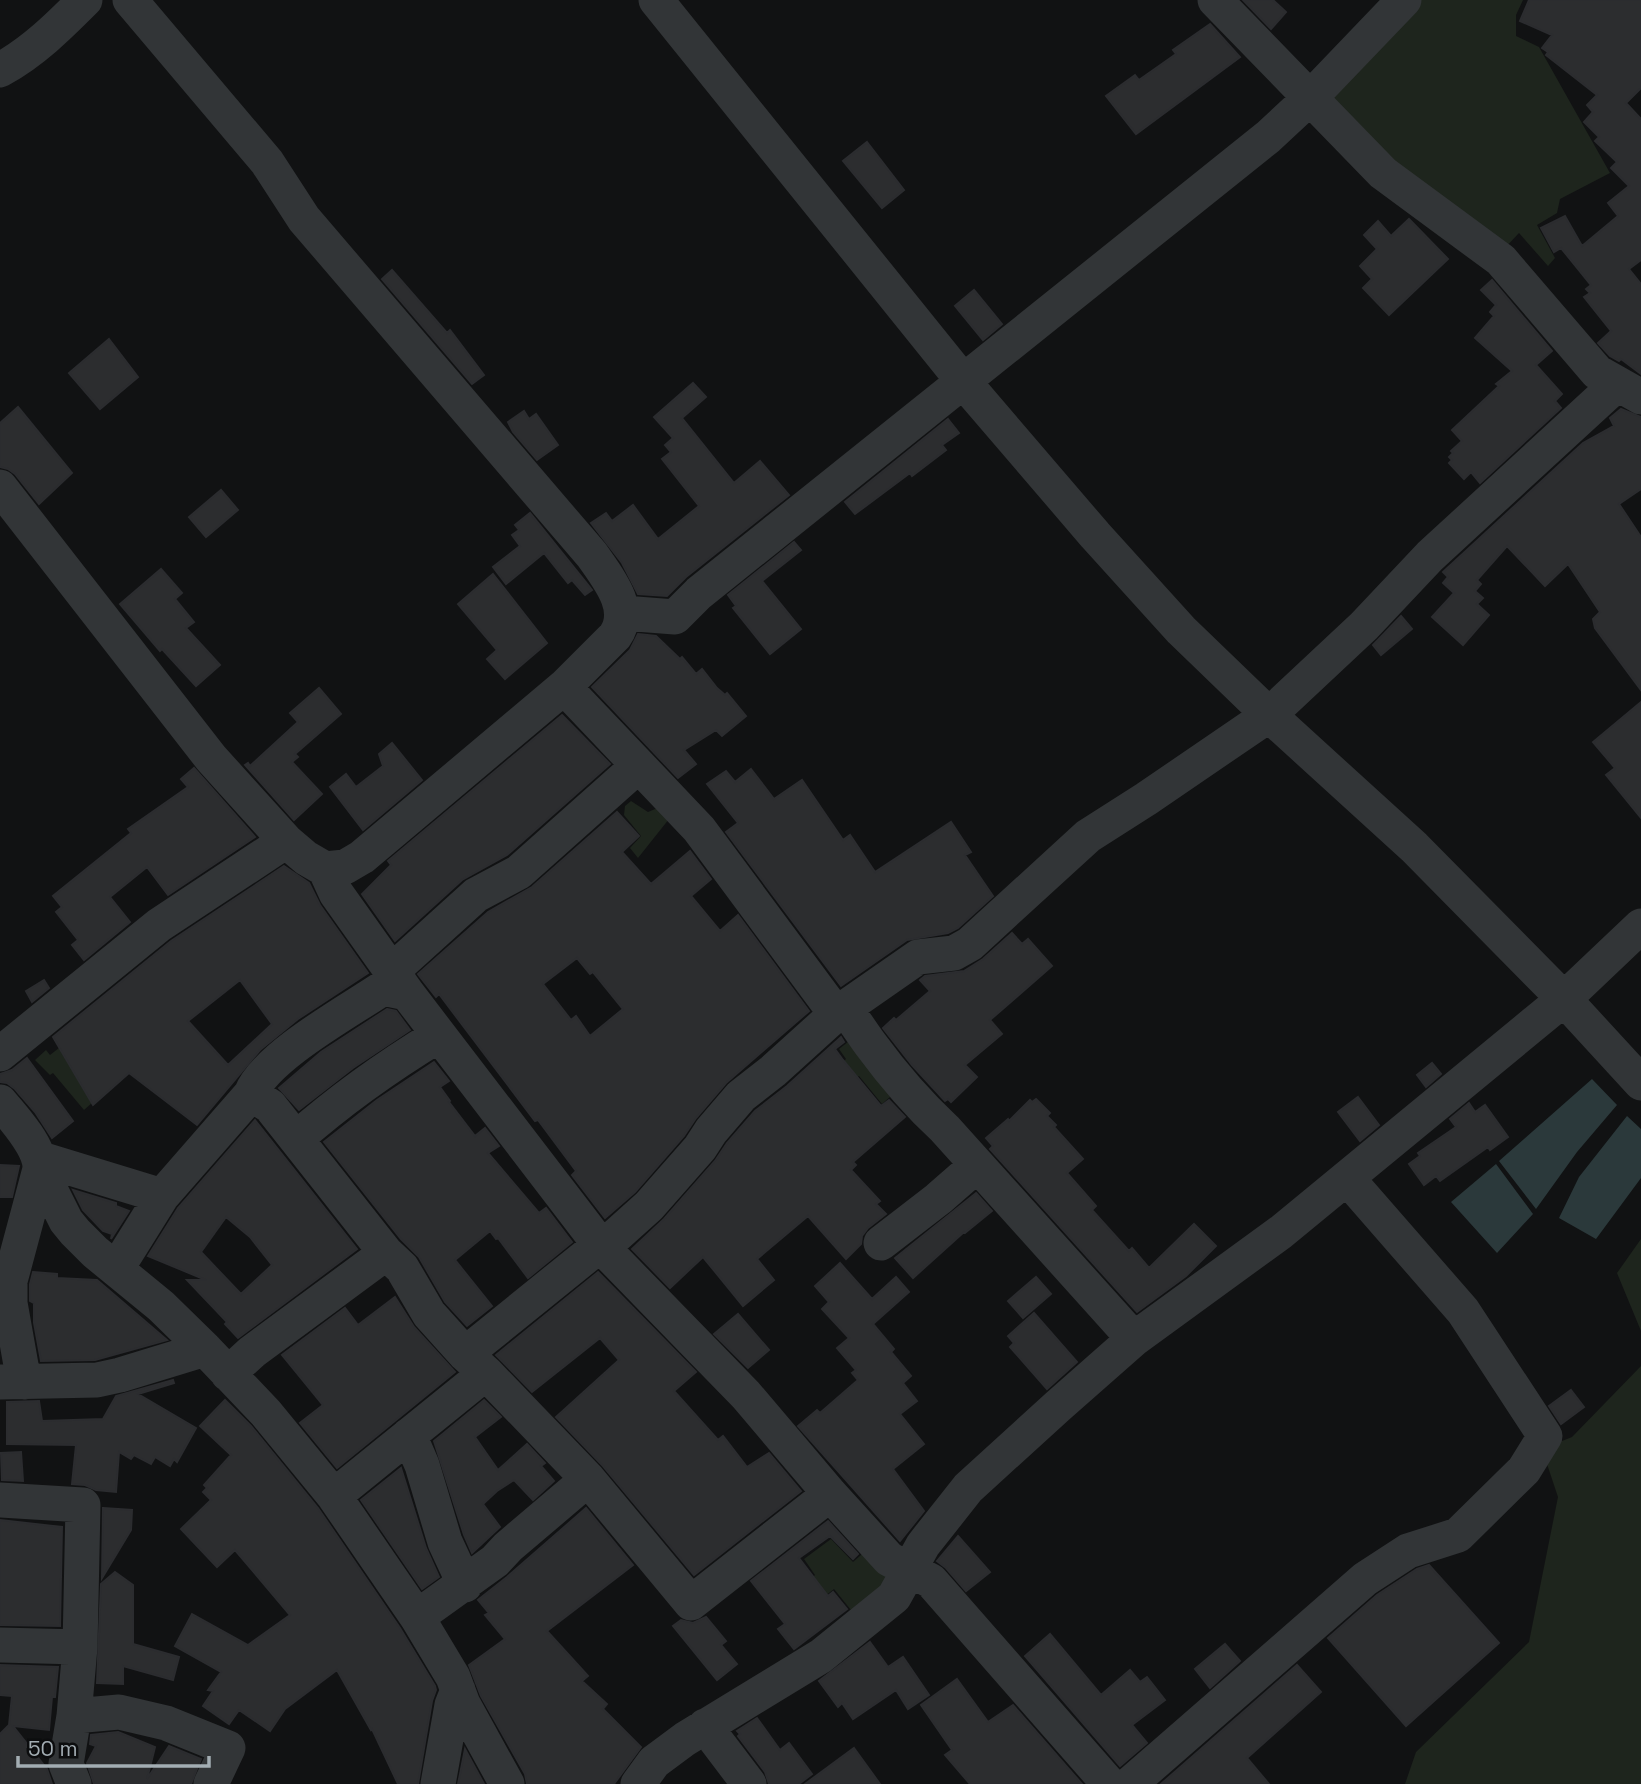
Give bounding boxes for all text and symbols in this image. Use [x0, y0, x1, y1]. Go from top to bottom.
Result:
scale bar [18, 1724, 208, 1768]
text: 50 m [28, 1735, 78, 1762]

